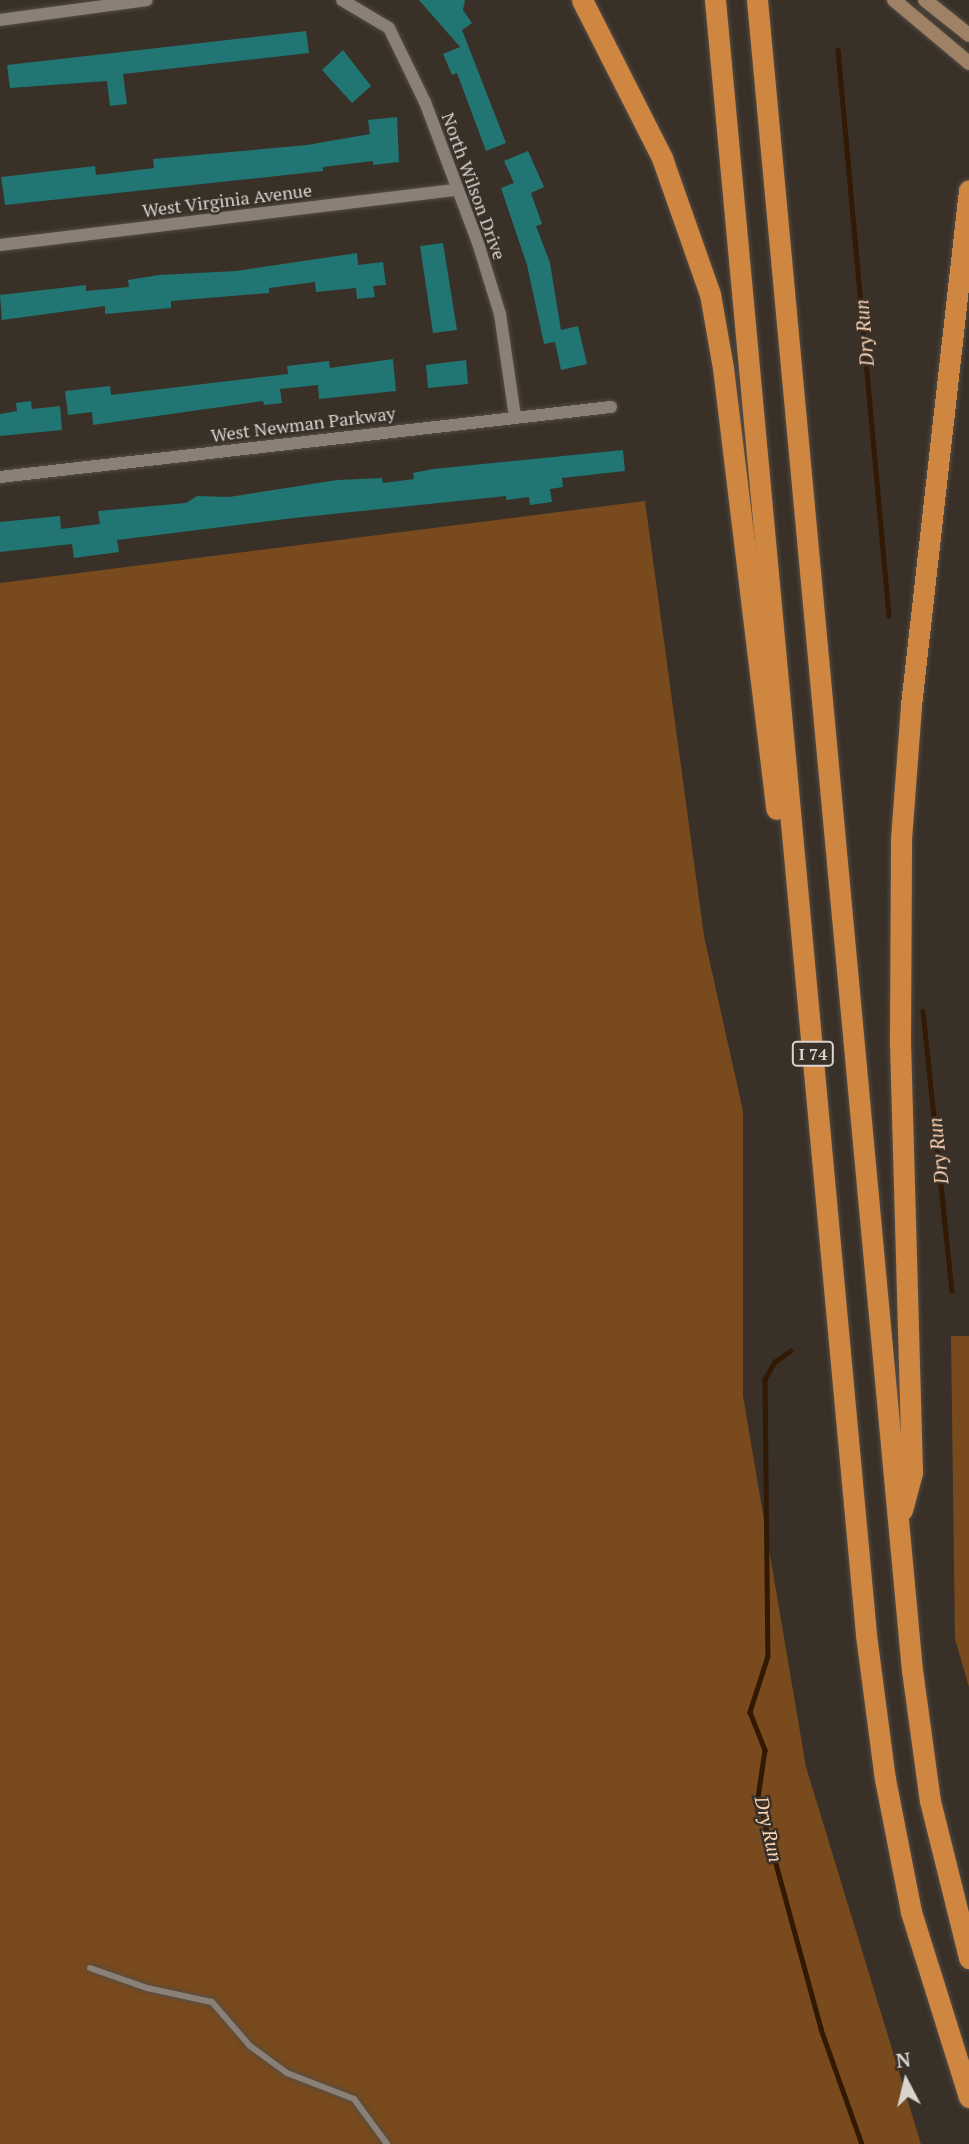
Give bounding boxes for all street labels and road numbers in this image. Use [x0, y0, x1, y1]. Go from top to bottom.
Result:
street label: North Wilson Drive [437, 109, 511, 263]
street label: West Virginia Avenue [141, 179, 313, 221]
street label: West Newman Parkway [209, 402, 397, 446]
road number: I 74 [790, 1042, 836, 1066]

